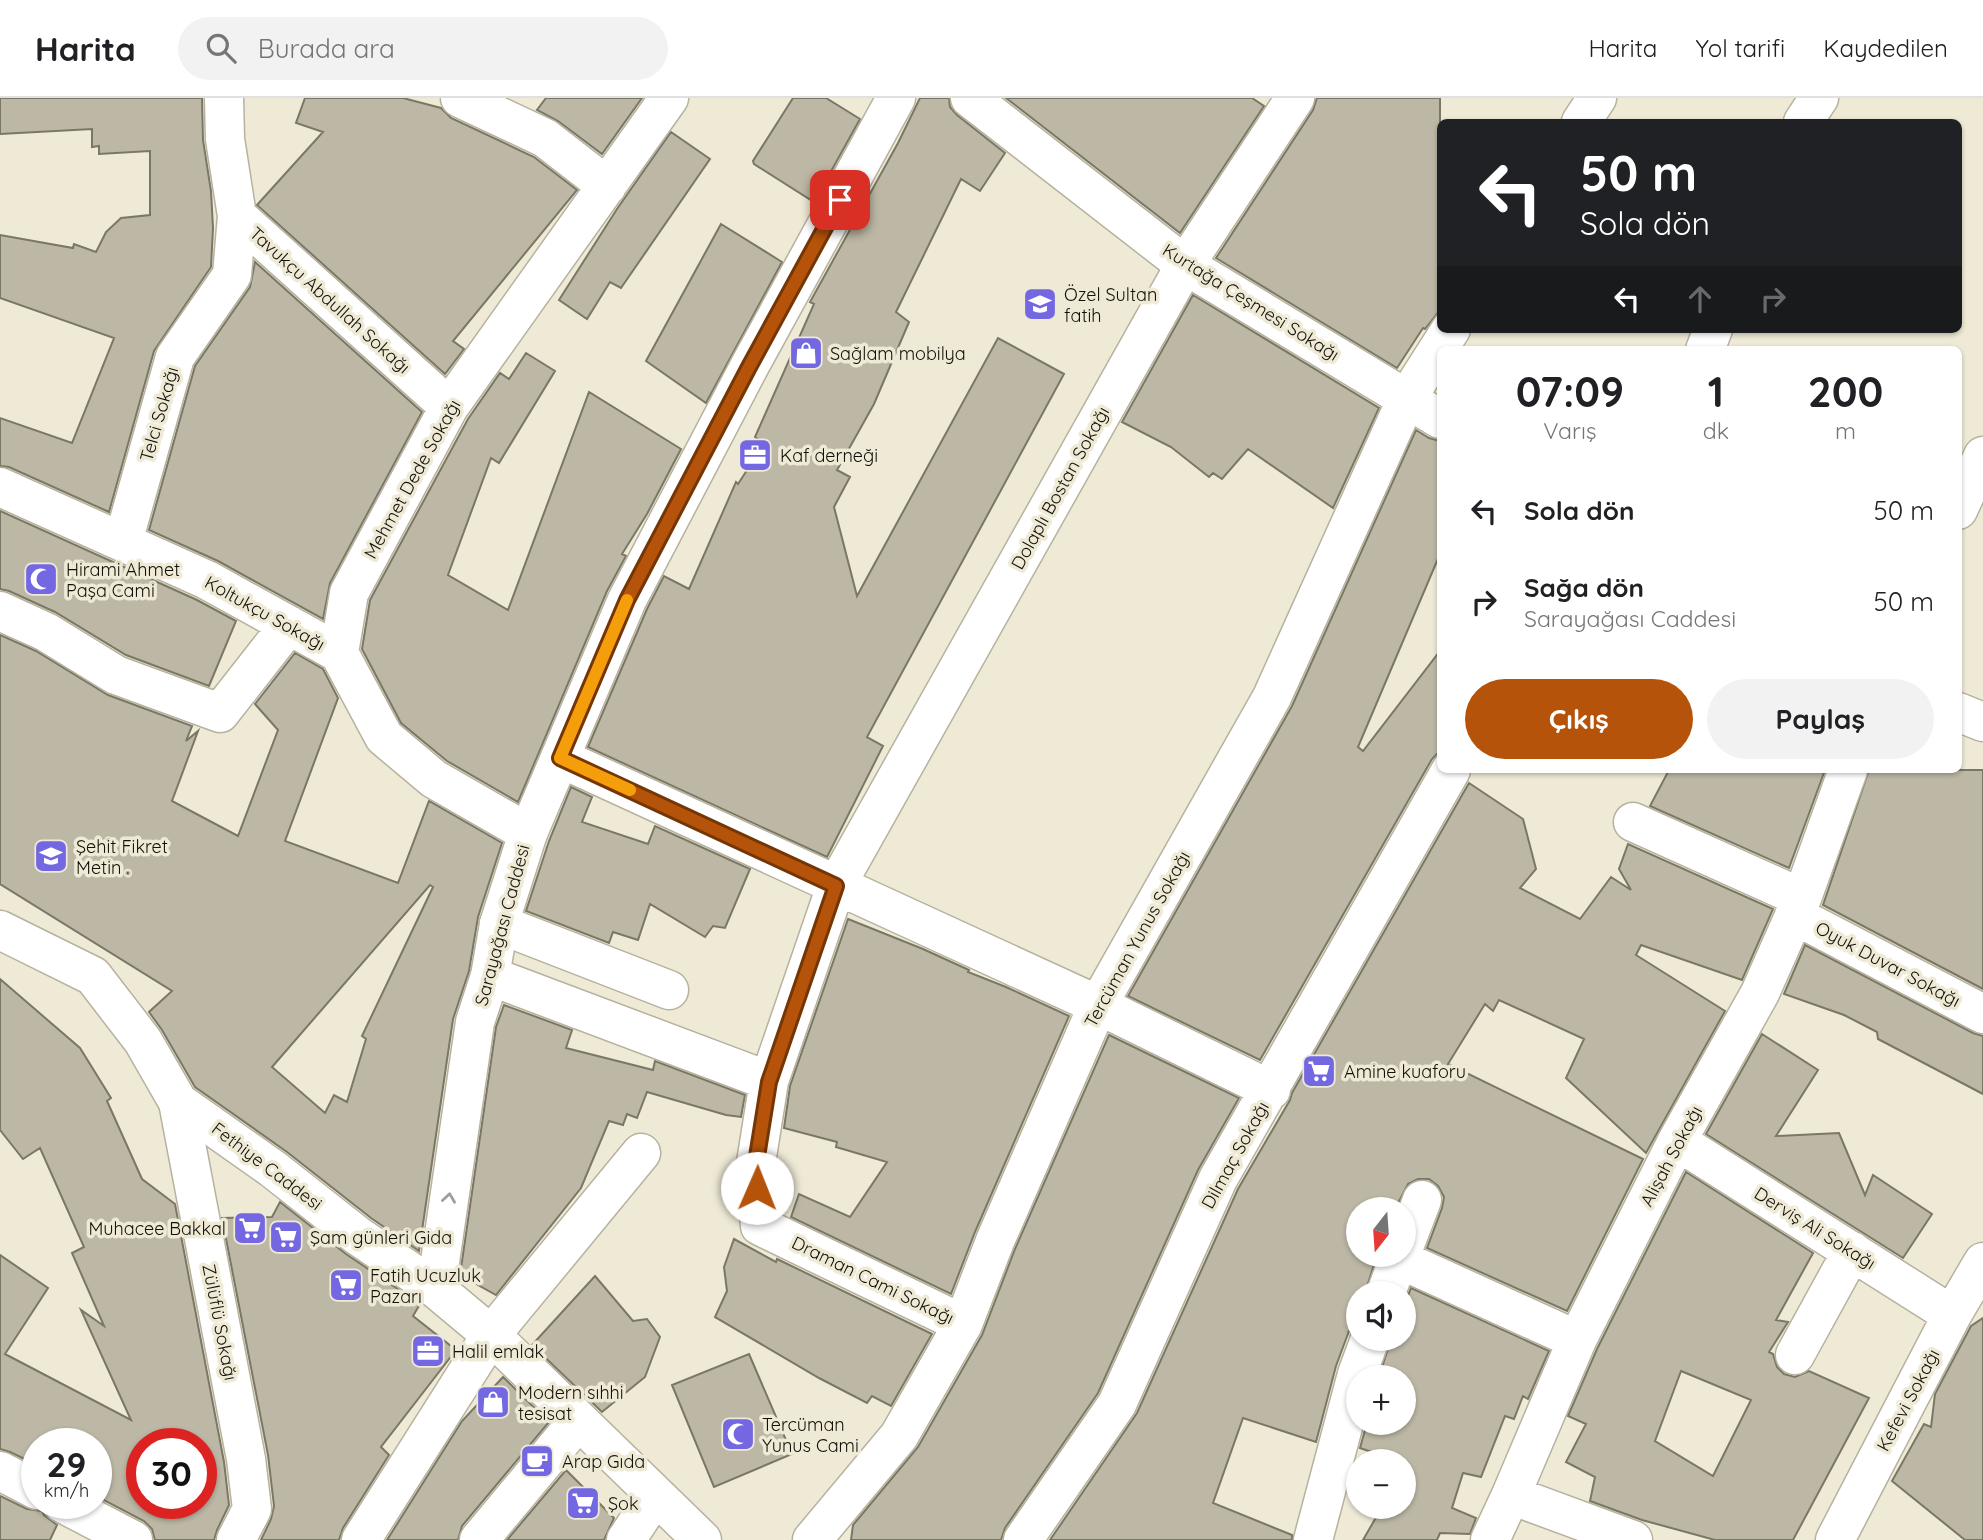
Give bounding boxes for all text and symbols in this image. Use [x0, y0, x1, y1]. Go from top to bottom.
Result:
search box [178, 17, 668, 80]
text: Harita [35, 28, 136, 69]
icon: search [202, 29, 240, 67]
text: Burada ara [258, 32, 395, 65]
text: Harita [1589, 33, 1657, 63]
text: Yol tarifi [1695, 33, 1785, 63]
text: Kaydedilen [1823, 33, 1948, 63]
text: 50 m [1580, 142, 1697, 203]
icon: left [1465, 147, 1556, 238]
pin [810, 170, 870, 230]
icon: arrive [821, 181, 859, 219]
text: Sola dön [1580, 203, 1710, 243]
street label: Tavukçu Abdullah Sokağı [245, 222, 415, 378]
street label: Kurtağa Çeşmesi Sokağı [1158, 238, 1344, 366]
icon: left [1608, 280, 1646, 318]
icon: ahead [1681, 280, 1719, 318]
icon: right [1754, 280, 1792, 318]
place label: Özel Sultan fatih [1064, 283, 1157, 327]
school or university icon: Özel Sultan fatih [1021, 285, 1059, 323]
shop icon: Sağlam mobilya [787, 334, 825, 372]
place label: Sağlam mobilya [830, 342, 966, 365]
street label: Telci Sokağı [135, 364, 183, 464]
text: 07:09 [1516, 365, 1624, 418]
text: 1 [1708, 365, 1724, 418]
text: 200 [1808, 365, 1883, 418]
street label: Mehmet Dede Sokağı [359, 395, 465, 563]
street label: Dolaplı Bostan Sokağı [1006, 403, 1114, 573]
text: Varış [1543, 416, 1597, 445]
text: dk [1703, 416, 1729, 445]
text: m [1835, 416, 1856, 445]
office icon: Kaf derneği [736, 436, 774, 474]
place label: Kaf derneği [780, 444, 878, 467]
icon: left [1465, 492, 1503, 530]
text: Sola dön [1524, 494, 1634, 527]
text: 50 m [1874, 494, 1934, 527]
place label: Hirami Ahmet Paşa Cami [66, 558, 180, 602]
mosque icon: Hirami Ahmet Paşa Cami [22, 560, 60, 598]
street label: Koltukçu Sokağı [201, 571, 329, 655]
text: Sağa dön [1524, 571, 1644, 604]
icon: right [1465, 583, 1503, 621]
text: 50 m [1874, 585, 1934, 618]
text: Sarayağası Caddesi [1524, 604, 1736, 633]
button: Çıkış [1465, 679, 1693, 759]
button: Paylaş [1707, 679, 1934, 759]
place label: Şehit Fikret Metin . [76, 835, 168, 879]
school or university icon: Şehit Fikret Metin . [32, 837, 70, 875]
street label: Sarayağası Caddesi [469, 842, 535, 1008]
street label: Tercüman Yunus Sokağı [1079, 847, 1195, 1031]
street label: Oyuk Duvar Sokağı [1812, 916, 1964, 1012]
supermarket icon: Amine kuaforu [1300, 1052, 1338, 1090]
place label: Amine kuaforu [1344, 1060, 1466, 1083]
street label: Dilmaç Sokağı [1196, 1097, 1274, 1213]
street label: Alişah Sokağı [1635, 1102, 1707, 1210]
street label: Fethiye Caddesi [207, 1117, 327, 1215]
position arrow [720, 1151, 794, 1225]
street label: Derviş Ali Sokağı [1750, 1181, 1880, 1275]
one-way arrow [442, 1192, 457, 1204]
north arrow [1346, 1197, 1416, 1267]
map controls [1346, 1197, 1416, 1519]
supermarket icon: Muhacee Bakkal [231, 1209, 269, 1247]
place label: Muhacee Bakkal [88, 1217, 226, 1240]
supermarket icon: Şam günleri Gida [267, 1218, 305, 1256]
place label: Şam günleri Gida [310, 1226, 452, 1249]
street label: Draman Cami Sokağı [788, 1231, 958, 1329]
street label: Zülüflü Sokağı [197, 1262, 243, 1382]
place label: Fatih Ucuzluk Pazarı [370, 1264, 481, 1308]
supermarket icon: Fatih Ucuzluk Pazarı [327, 1266, 365, 1304]
button: sound [1346, 1281, 1416, 1351]
office icon: Halil emlak [409, 1332, 447, 1370]
place label: Halil emlak [452, 1340, 544, 1363]
street label: Kefevi Sokağı [1871, 1345, 1945, 1455]
button: + [1346, 1365, 1416, 1435]
place label: Modern sıhhi tesisat [518, 1381, 624, 1425]
shop icon: Modern sıhhi tesisat [474, 1383, 512, 1421]
place label: Tercüman Yunus Cami [762, 1413, 859, 1457]
mosque icon: Tercüman Yunus Cami [719, 1415, 757, 1453]
speed limit sign: 30 [126, 1428, 217, 1519]
text: 29 [47, 1442, 86, 1486]
cafe icon: Arap Gıda [518, 1442, 556, 1480]
button: − [1346, 1449, 1416, 1519]
place label: Arap Gıda [562, 1450, 645, 1473]
text: km/h [44, 1479, 89, 1502]
supermarket icon: Şok [564, 1484, 602, 1522]
place label: Şok [608, 1492, 639, 1515]

